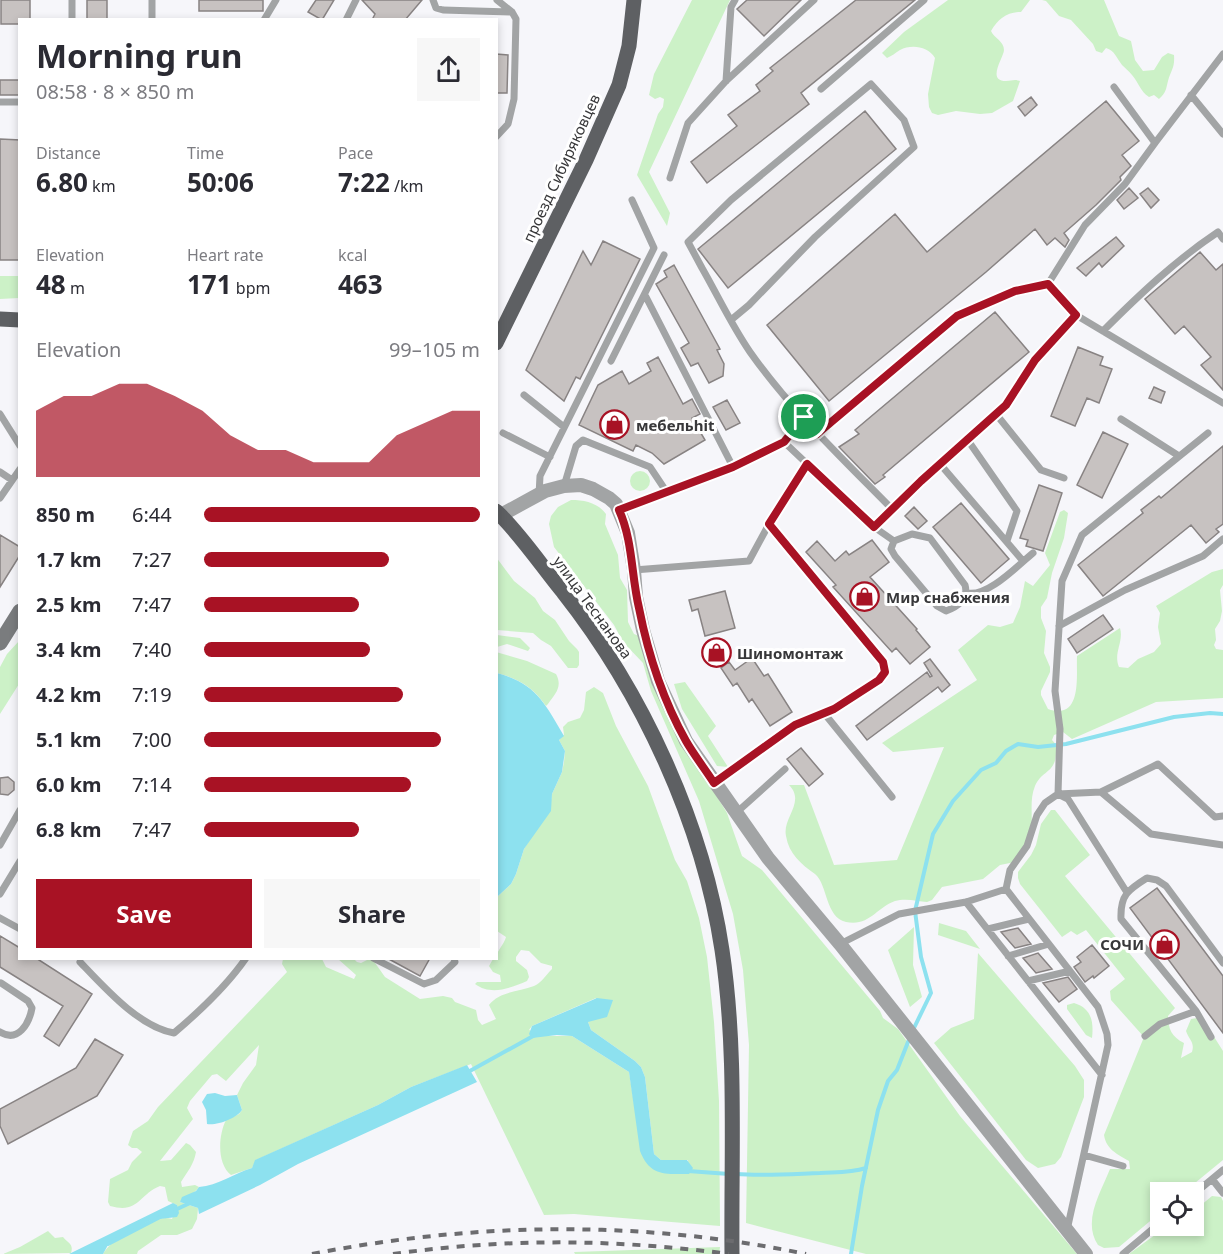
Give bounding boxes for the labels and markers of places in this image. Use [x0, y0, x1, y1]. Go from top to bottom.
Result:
pin [778, 391, 829, 442]
shop icon: мебельhit [599, 409, 631, 441]
place label: мебельhit [636, 415, 715, 435]
shop icon: Мир снабжения [849, 581, 881, 613]
place label: Мир снабжения [886, 587, 1010, 607]
shop icon: Шиномонтаж [700, 637, 732, 669]
place label: Шиномонтаж [737, 643, 843, 663]
shop icon: СОЧИ [1149, 928, 1181, 960]
place label: СОЧИ [1100, 934, 1144, 954]

